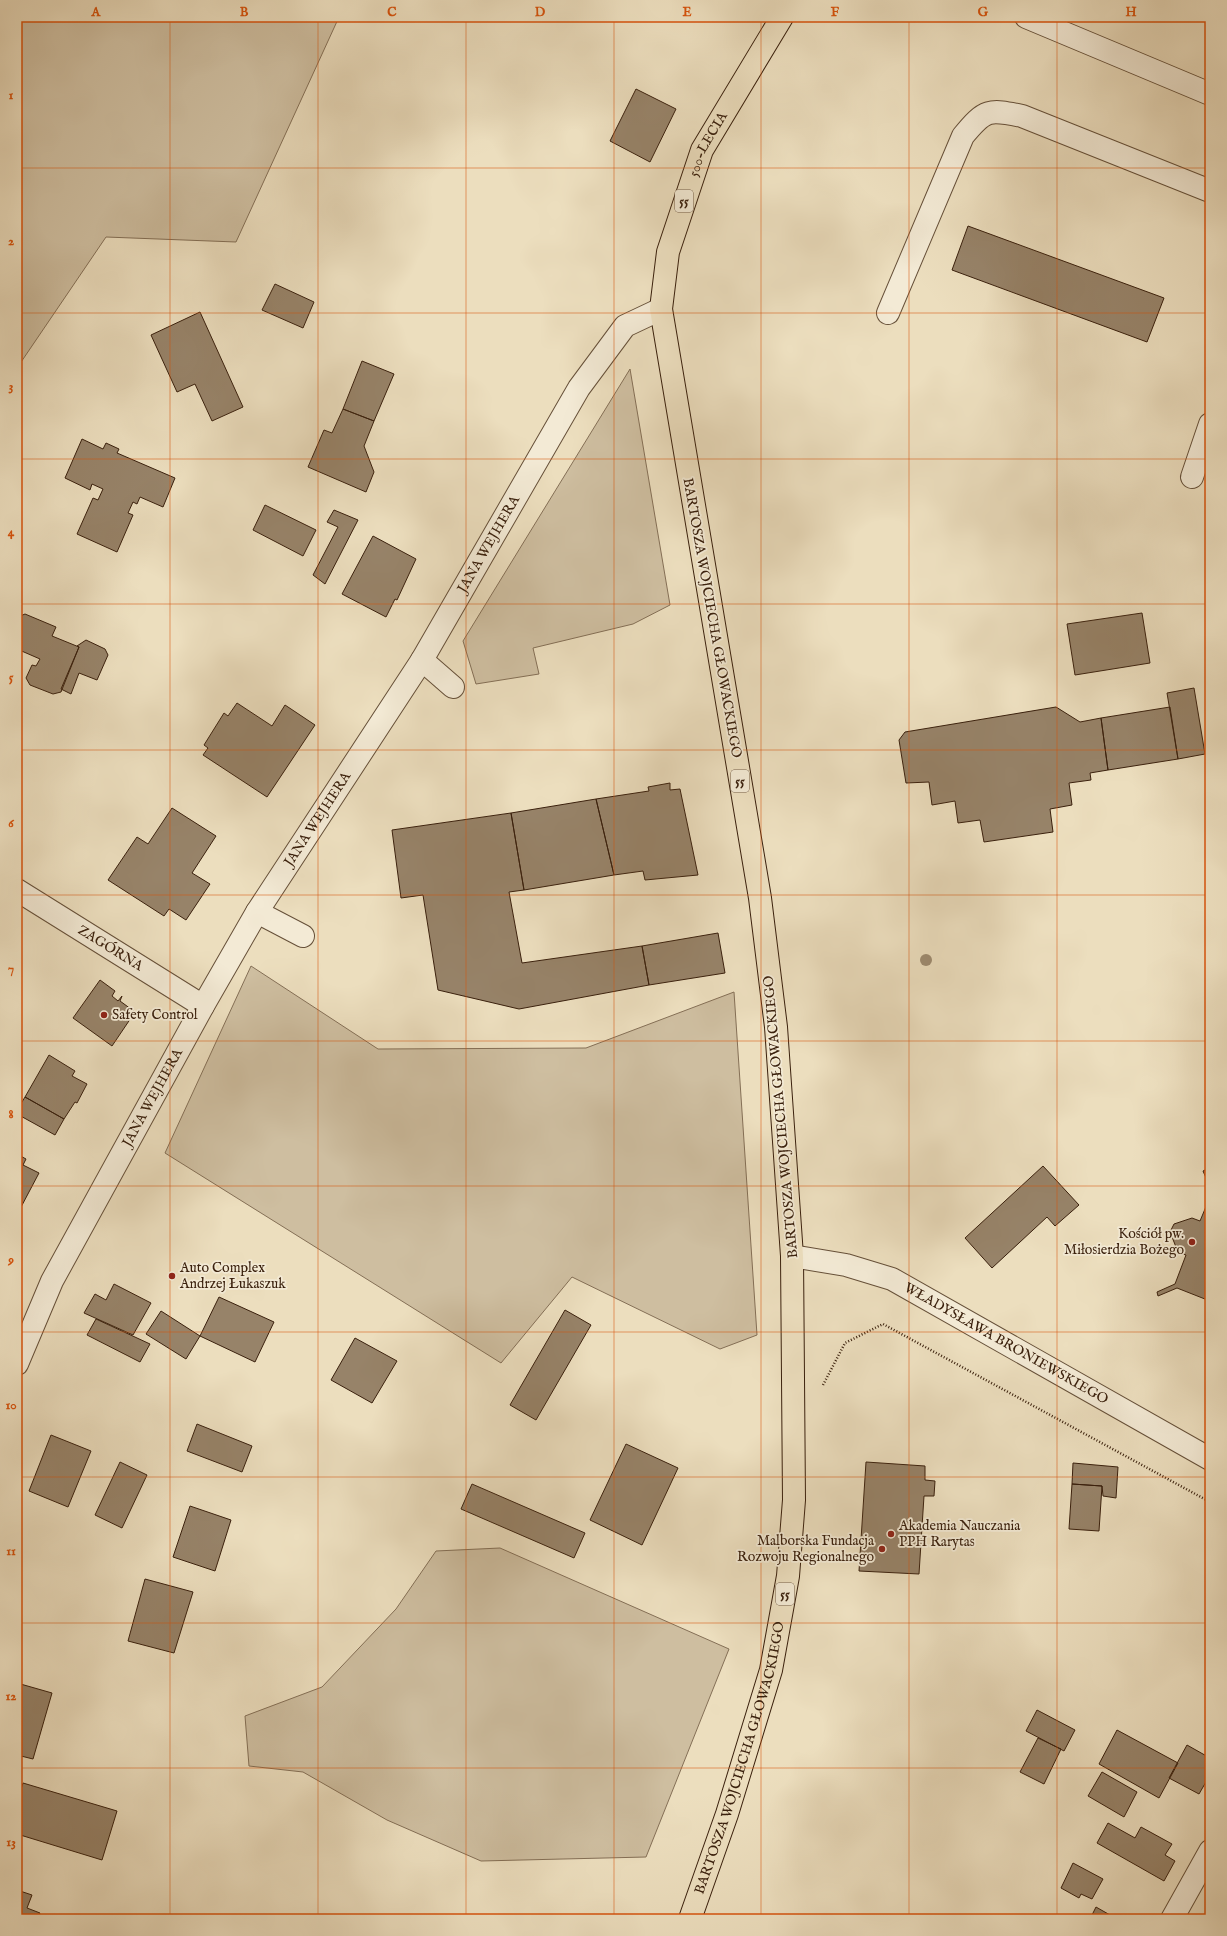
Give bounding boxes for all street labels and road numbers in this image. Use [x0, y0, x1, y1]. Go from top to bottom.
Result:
street label: 500-LECIA [685, 108, 732, 179]
road number: 55 [675, 190, 693, 212]
street label: BARTOSZA WOJCIECHA GŁOWACKIEGO [678, 477, 746, 760]
street label: JANA WEJHERA [453, 492, 524, 598]
street label: JANA WEJHERA [279, 768, 356, 872]
road number: 55 [731, 770, 749, 792]
street label: ZAGÓRNA [74, 921, 147, 976]
street label: BARTOSZA WOJCIECHA GŁOWACKIEGO [760, 974, 802, 1259]
street label: JANA WEJHERA [117, 1045, 187, 1152]
street label: WŁADYSŁAWA BRONIEWSKIEGO [901, 1279, 1112, 1409]
road number: 55 [776, 1583, 794, 1605]
street label: BARTOSZA WOJCIECHA GŁOWACKIEGO [690, 1620, 789, 1897]

